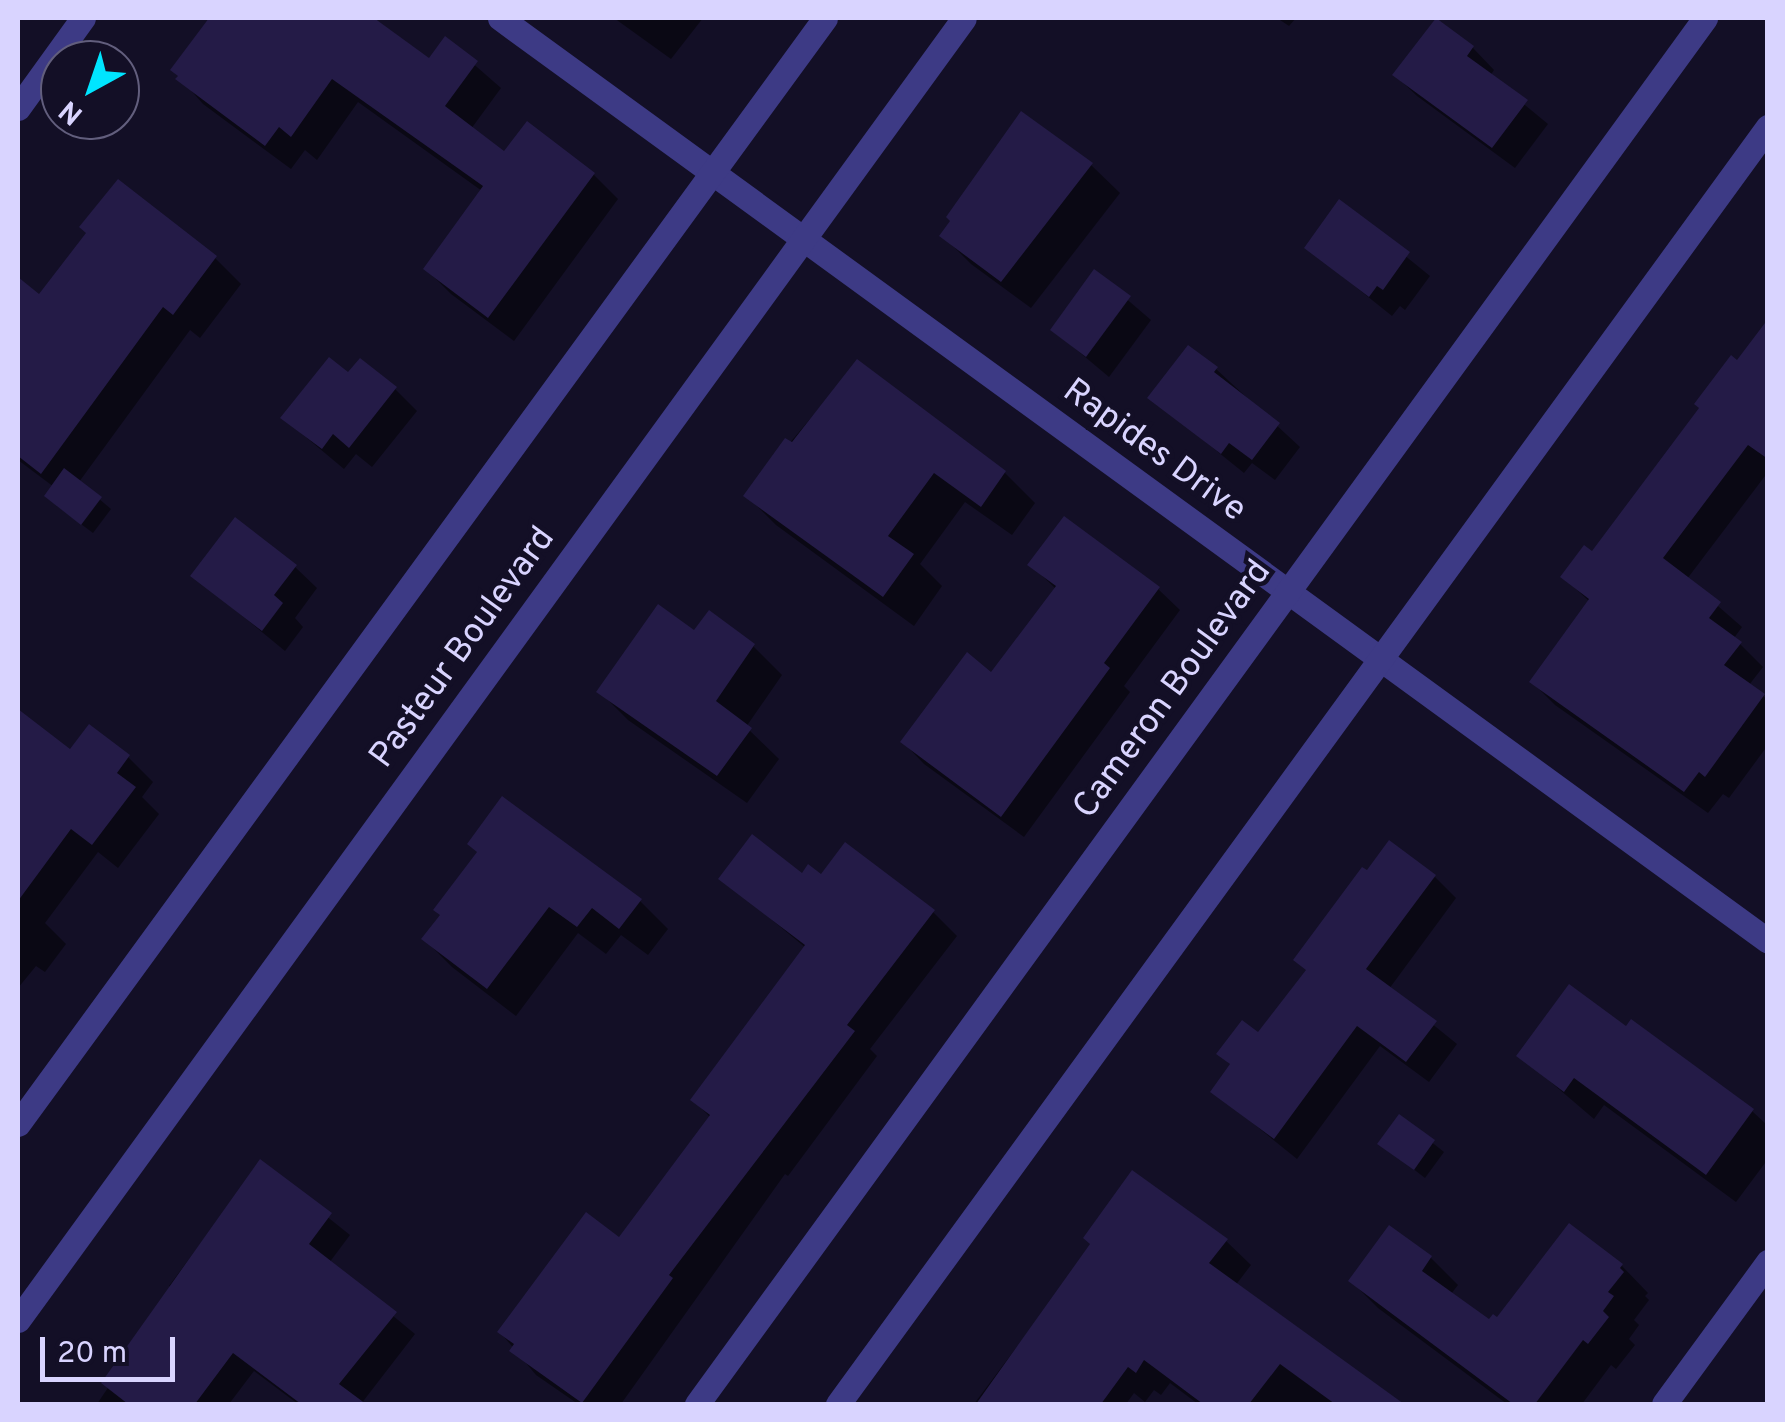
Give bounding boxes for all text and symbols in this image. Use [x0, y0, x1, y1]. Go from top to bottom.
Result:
north arrow [40, 40, 140, 140]
text: N [53, 91, 91, 132]
street label: Rapides Drive [1054, 370, 1254, 532]
street label: Pasteur Boulevard [361, 519, 565, 777]
street label: Cameron Boulevard [1065, 553, 1281, 827]
scale bar [45, 1317, 180, 1379]
text: 20 m [57, 1336, 127, 1373]

